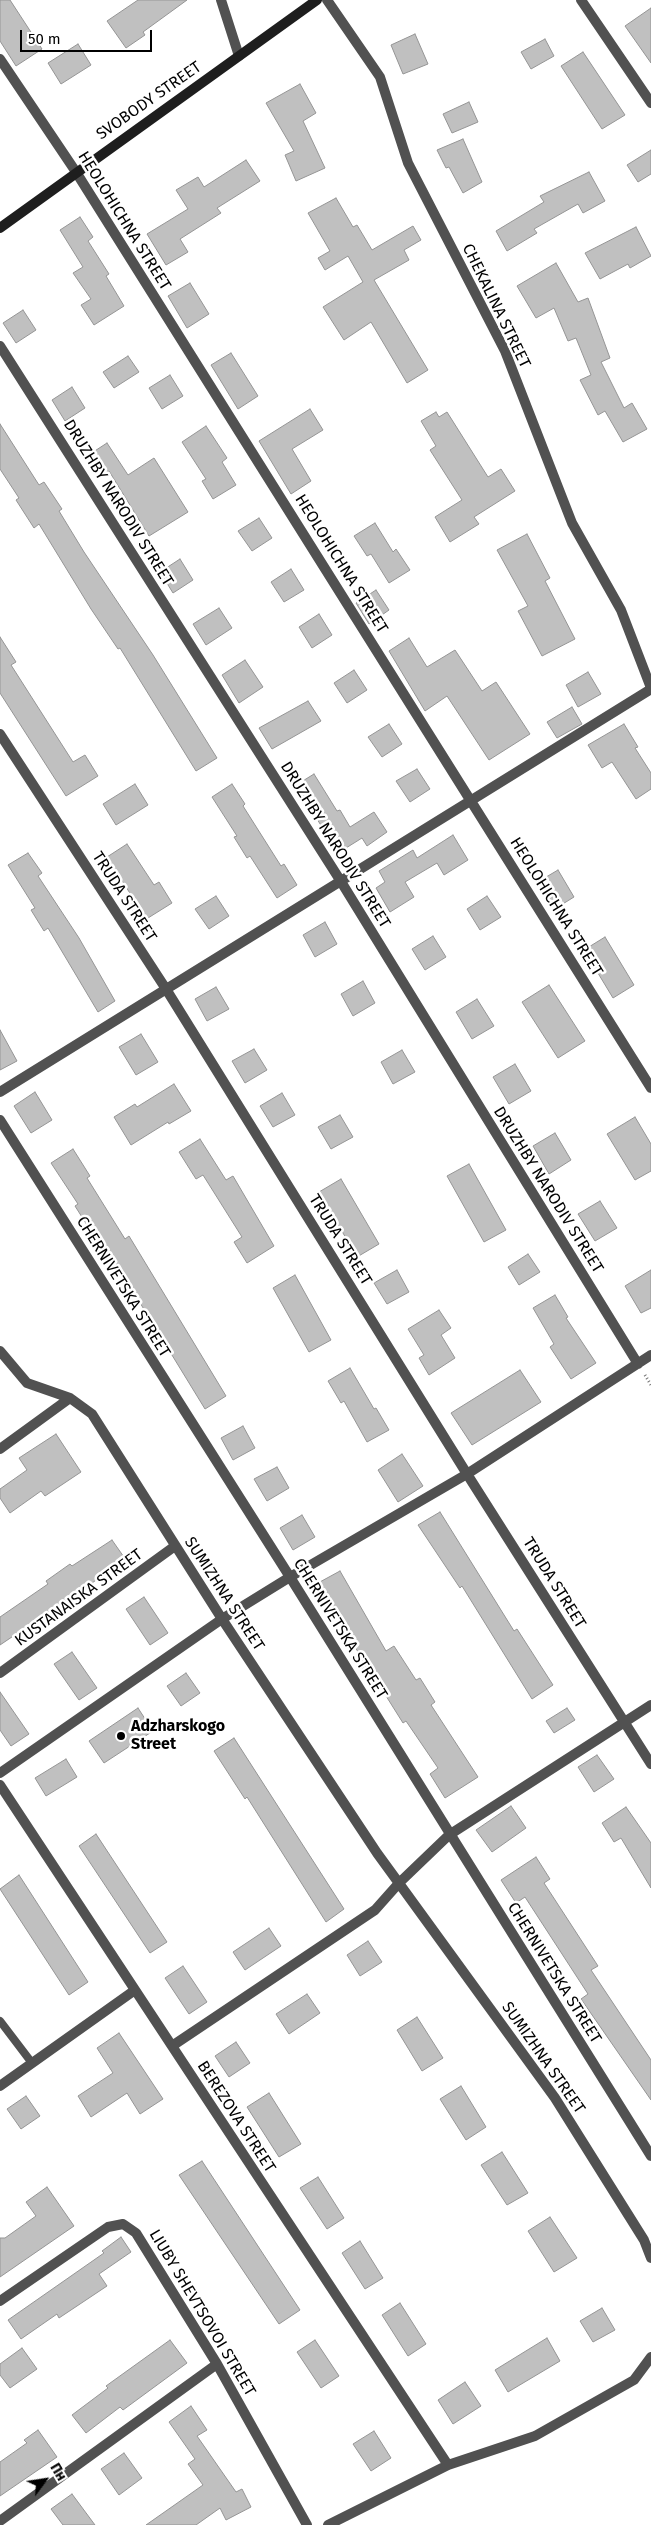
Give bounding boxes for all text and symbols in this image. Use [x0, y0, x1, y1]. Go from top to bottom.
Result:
scale bar [22, 20, 155, 52]
text: 50 m [28, 30, 61, 48]
street label: SVOBODY STREET [93, 58, 205, 144]
street label: HEOLOHICHNA STREET [73, 148, 175, 294]
street label: CHEKALINA STREET [458, 241, 534, 371]
street label: DRUZHBY NARODIV STREET [59, 416, 177, 590]
street label: HEOLOHICHNA STREET [290, 491, 392, 637]
street label: DRUZHBY NARODIV STREET [276, 758, 394, 932]
street label: HEOLOHICHNA STREET [505, 834, 607, 980]
street label: TRUDA STREET [88, 848, 160, 946]
street label: DRUZHBY NARODIV STREET [489, 1103, 607, 1277]
street label: TRUDA STREET [304, 1191, 376, 1289]
street label: CHERNIVETSKA STREET [72, 1213, 174, 1361]
street label: SUMIZHNA STREET [180, 1534, 268, 1654]
street label: TRUDA STREET [518, 1534, 590, 1632]
street label: KUSTANAISKA STREET [12, 1545, 146, 1651]
street label: CHERNIVETSKA STREET [289, 1555, 391, 1703]
place label: Adzharskogo Street [131, 1717, 225, 1755]
marker: Adzharskogo Street [115, 1730, 127, 1742]
street label: CHERNIVETSKA STREET [503, 1899, 605, 2047]
street label: SUMIZHNA STREET [497, 1999, 589, 2117]
street label: BEREZOVA STREET [193, 2058, 279, 2176]
street label: LIUBY SHEVTSOVOI STREET [145, 2226, 259, 2400]
north arrow [20, 2455, 70, 2505]
text: Пн [46, 2460, 70, 2484]

